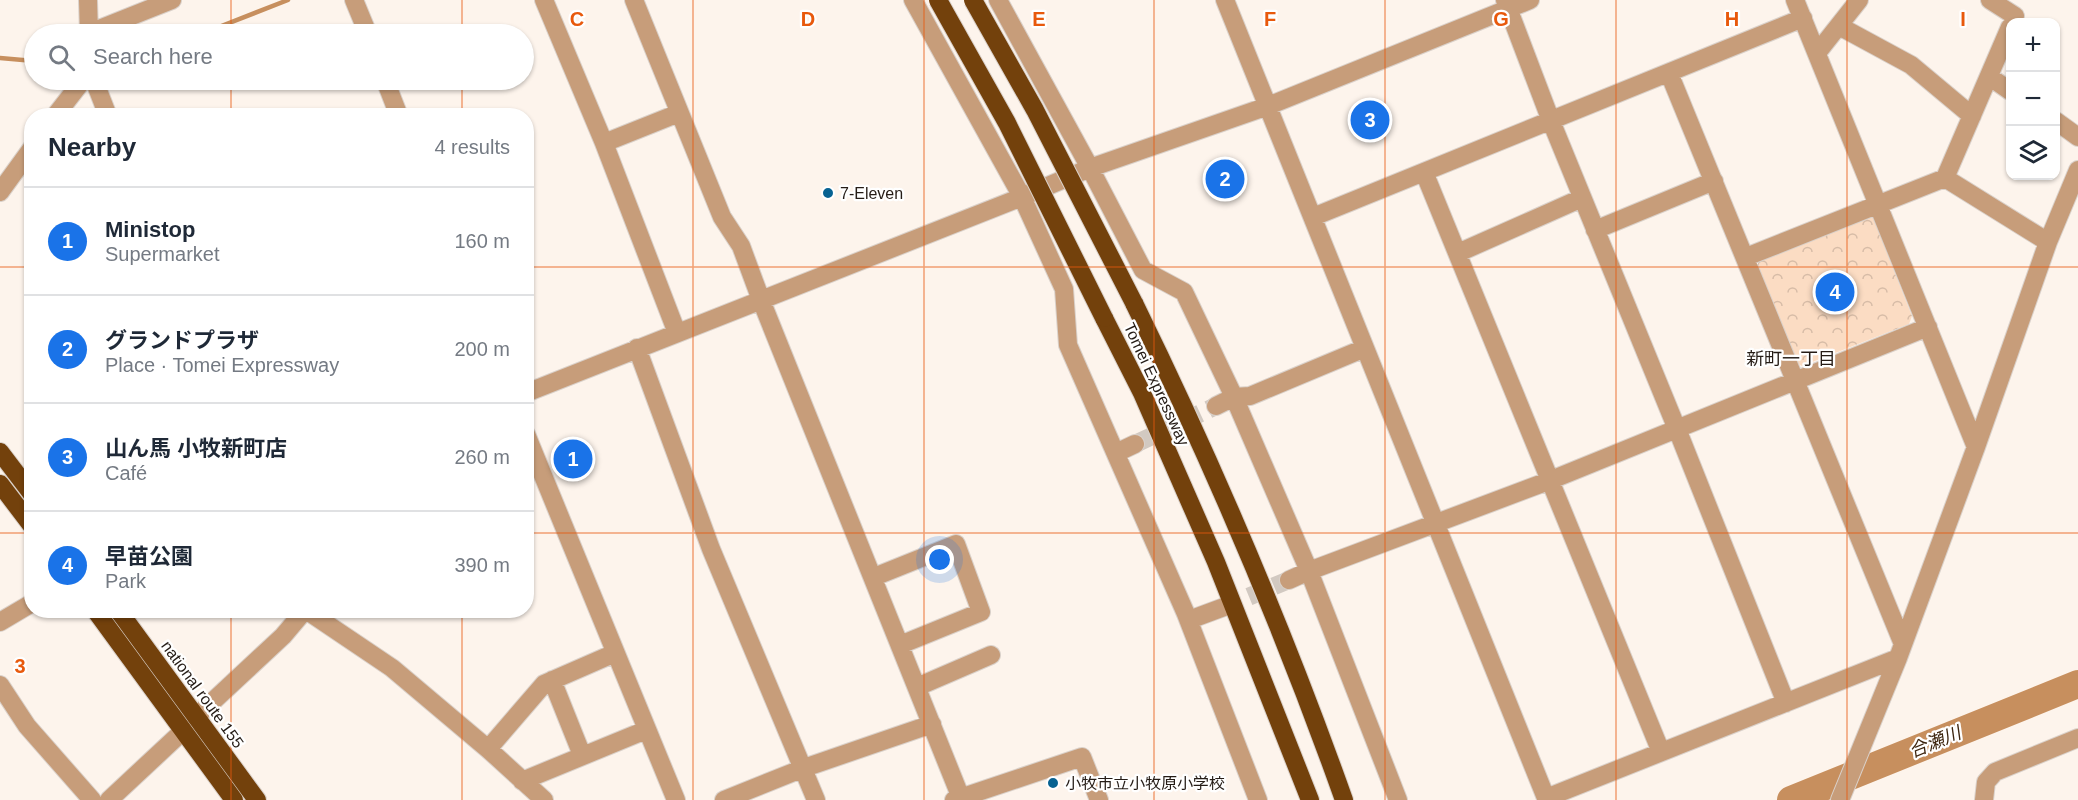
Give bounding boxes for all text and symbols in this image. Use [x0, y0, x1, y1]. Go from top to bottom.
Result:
text: C [570, 8, 584, 30]
text: D [801, 8, 815, 30]
text: E [1032, 8, 1046, 30]
text: F [1264, 8, 1276, 30]
text: G [1493, 8, 1509, 30]
text: H [1725, 8, 1739, 30]
text: I [1960, 8, 1966, 30]
map controls [2006, 18, 2060, 180]
button: + [2006, 18, 2060, 72]
search box [24, 24, 534, 90]
icon: search [45, 41, 78, 74]
text: Search here [93, 44, 213, 69]
button: − [2006, 72, 2060, 126]
pin: 3 [1350, 98, 1390, 142]
button: layers [2006, 126, 2060, 180]
text: Nearby [48, 132, 136, 162]
text: 4 results [434, 136, 510, 158]
pin: 2 [1206, 156, 1244, 201]
place label: 7-Eleven [840, 185, 903, 202]
marker: 7-Eleven [821, 186, 835, 200]
text: Ministop [105, 217, 195, 242]
text: 1 [62, 230, 73, 252]
text: 160 m [454, 230, 510, 252]
text: Supermarket [105, 243, 220, 265]
pin: 4 [1816, 270, 1854, 314]
street label: Tomei Expressway [1121, 320, 1192, 448]
text: グランドプラザ [105, 328, 259, 353]
text: 2 [62, 338, 73, 360]
text: 200 m [454, 338, 510, 360]
district label: 新町一丁目 [1746, 349, 1836, 369]
text: Place · Tomei Expressway [105, 354, 339, 376]
text: 山ん馬 小牧新町店 [105, 436, 287, 461]
pin: 1 [554, 436, 592, 482]
text: 3 [62, 446, 73, 468]
text: 260 m [454, 446, 510, 468]
text: Café [105, 462, 147, 484]
text: 早苗公園 [105, 544, 193, 569]
your location [925, 545, 954, 574]
text: 4 [62, 554, 73, 576]
text: 390 m [454, 554, 510, 576]
text: Park [105, 570, 146, 592]
street label: national route 155 [158, 637, 247, 751]
text: 3 [14, 655, 26, 677]
water label: 合瀬川 [1906, 722, 1966, 761]
place label: 小牧市立小牧原小学校 [1065, 775, 1225, 792]
marker: 小牧市立小牧原小学校 [1046, 776, 1060, 790]

